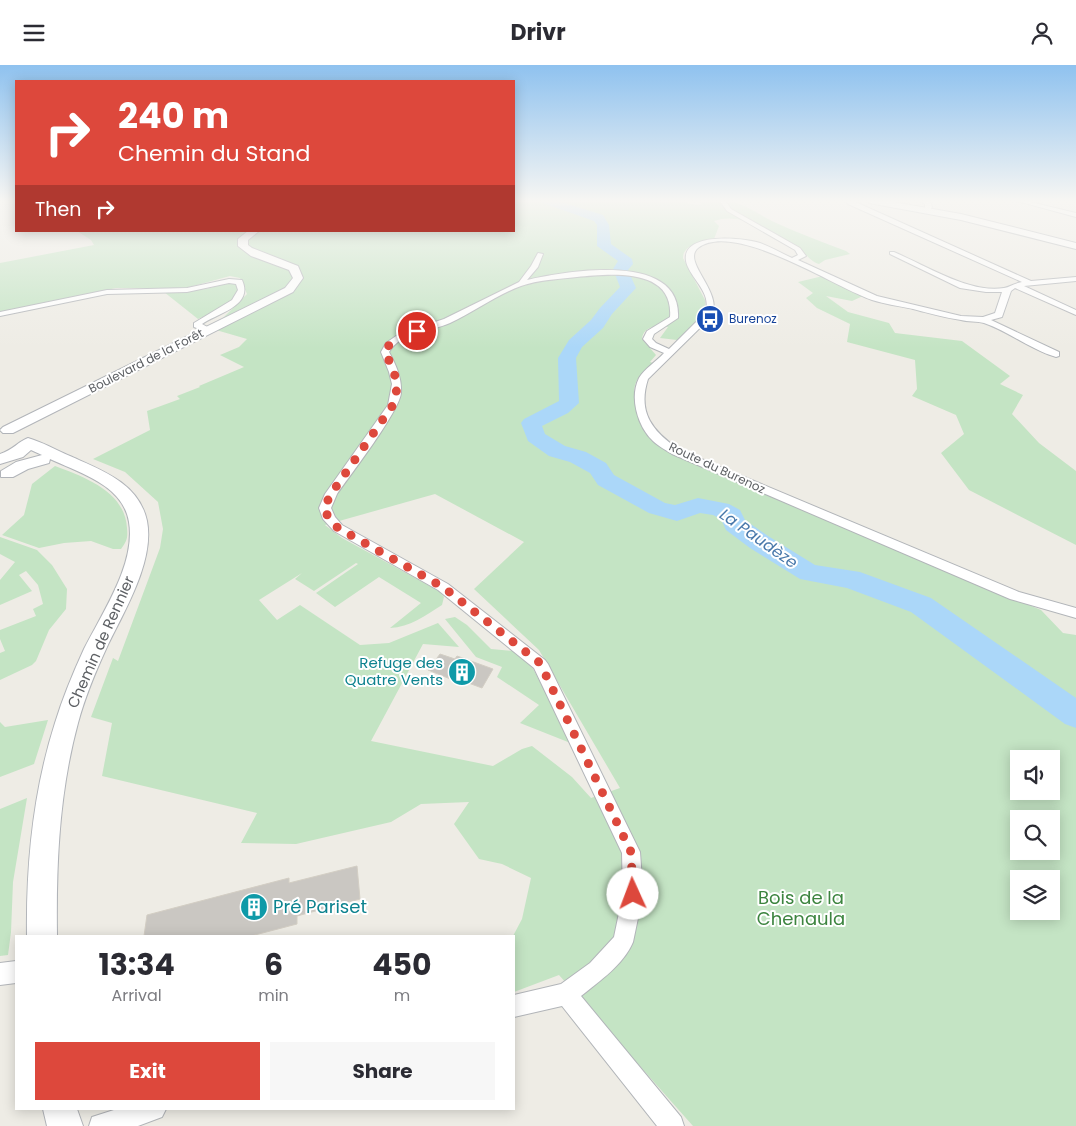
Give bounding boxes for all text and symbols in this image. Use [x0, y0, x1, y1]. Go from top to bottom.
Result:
text: Drivr [510, 17, 566, 48]
icon: menu [20, 19, 48, 47]
icon: person [1028, 19, 1056, 47]
text: 240 m [118, 91, 229, 140]
icon: right [35, 100, 100, 165]
text: Chemin du Stand [118, 138, 310, 169]
icon: right [91, 195, 119, 223]
text: Then [35, 196, 81, 223]
bus stop icon: Burenoz [695, 304, 725, 334]
pin [396, 310, 438, 352]
place label: Burenoz [729, 310, 777, 327]
icon: arrive [403, 317, 431, 345]
street label: Boulevard de la Forêt [85, 324, 206, 397]
street label: Route du Burenoz [666, 438, 768, 497]
water label: La Paudèze [715, 503, 803, 574]
street label: Chemin de Rennier [62, 572, 139, 711]
place label: Refuge des Quatre Vents [345, 652, 443, 690]
building icon: Refuge des Quatre Vents [447, 657, 477, 687]
map controls [1010, 750, 1060, 920]
button: sound [1010, 750, 1060, 800]
button: search [1010, 810, 1060, 860]
position arrow [606, 867, 658, 919]
button: layers [1010, 870, 1060, 920]
park label: Bois de la Chenaula [757, 885, 845, 931]
building icon: Pré Pariset [239, 892, 269, 922]
place label: Pré Pariset [273, 894, 367, 919]
text: 13:34 [98, 943, 175, 986]
text: 6 [264, 943, 283, 986]
text: 450 [372, 943, 432, 986]
text: Arrival [111, 984, 162, 1007]
text: min [258, 984, 289, 1007]
text: m [394, 984, 410, 1007]
button: Exit [35, 1042, 260, 1100]
button: Share [270, 1042, 495, 1100]

